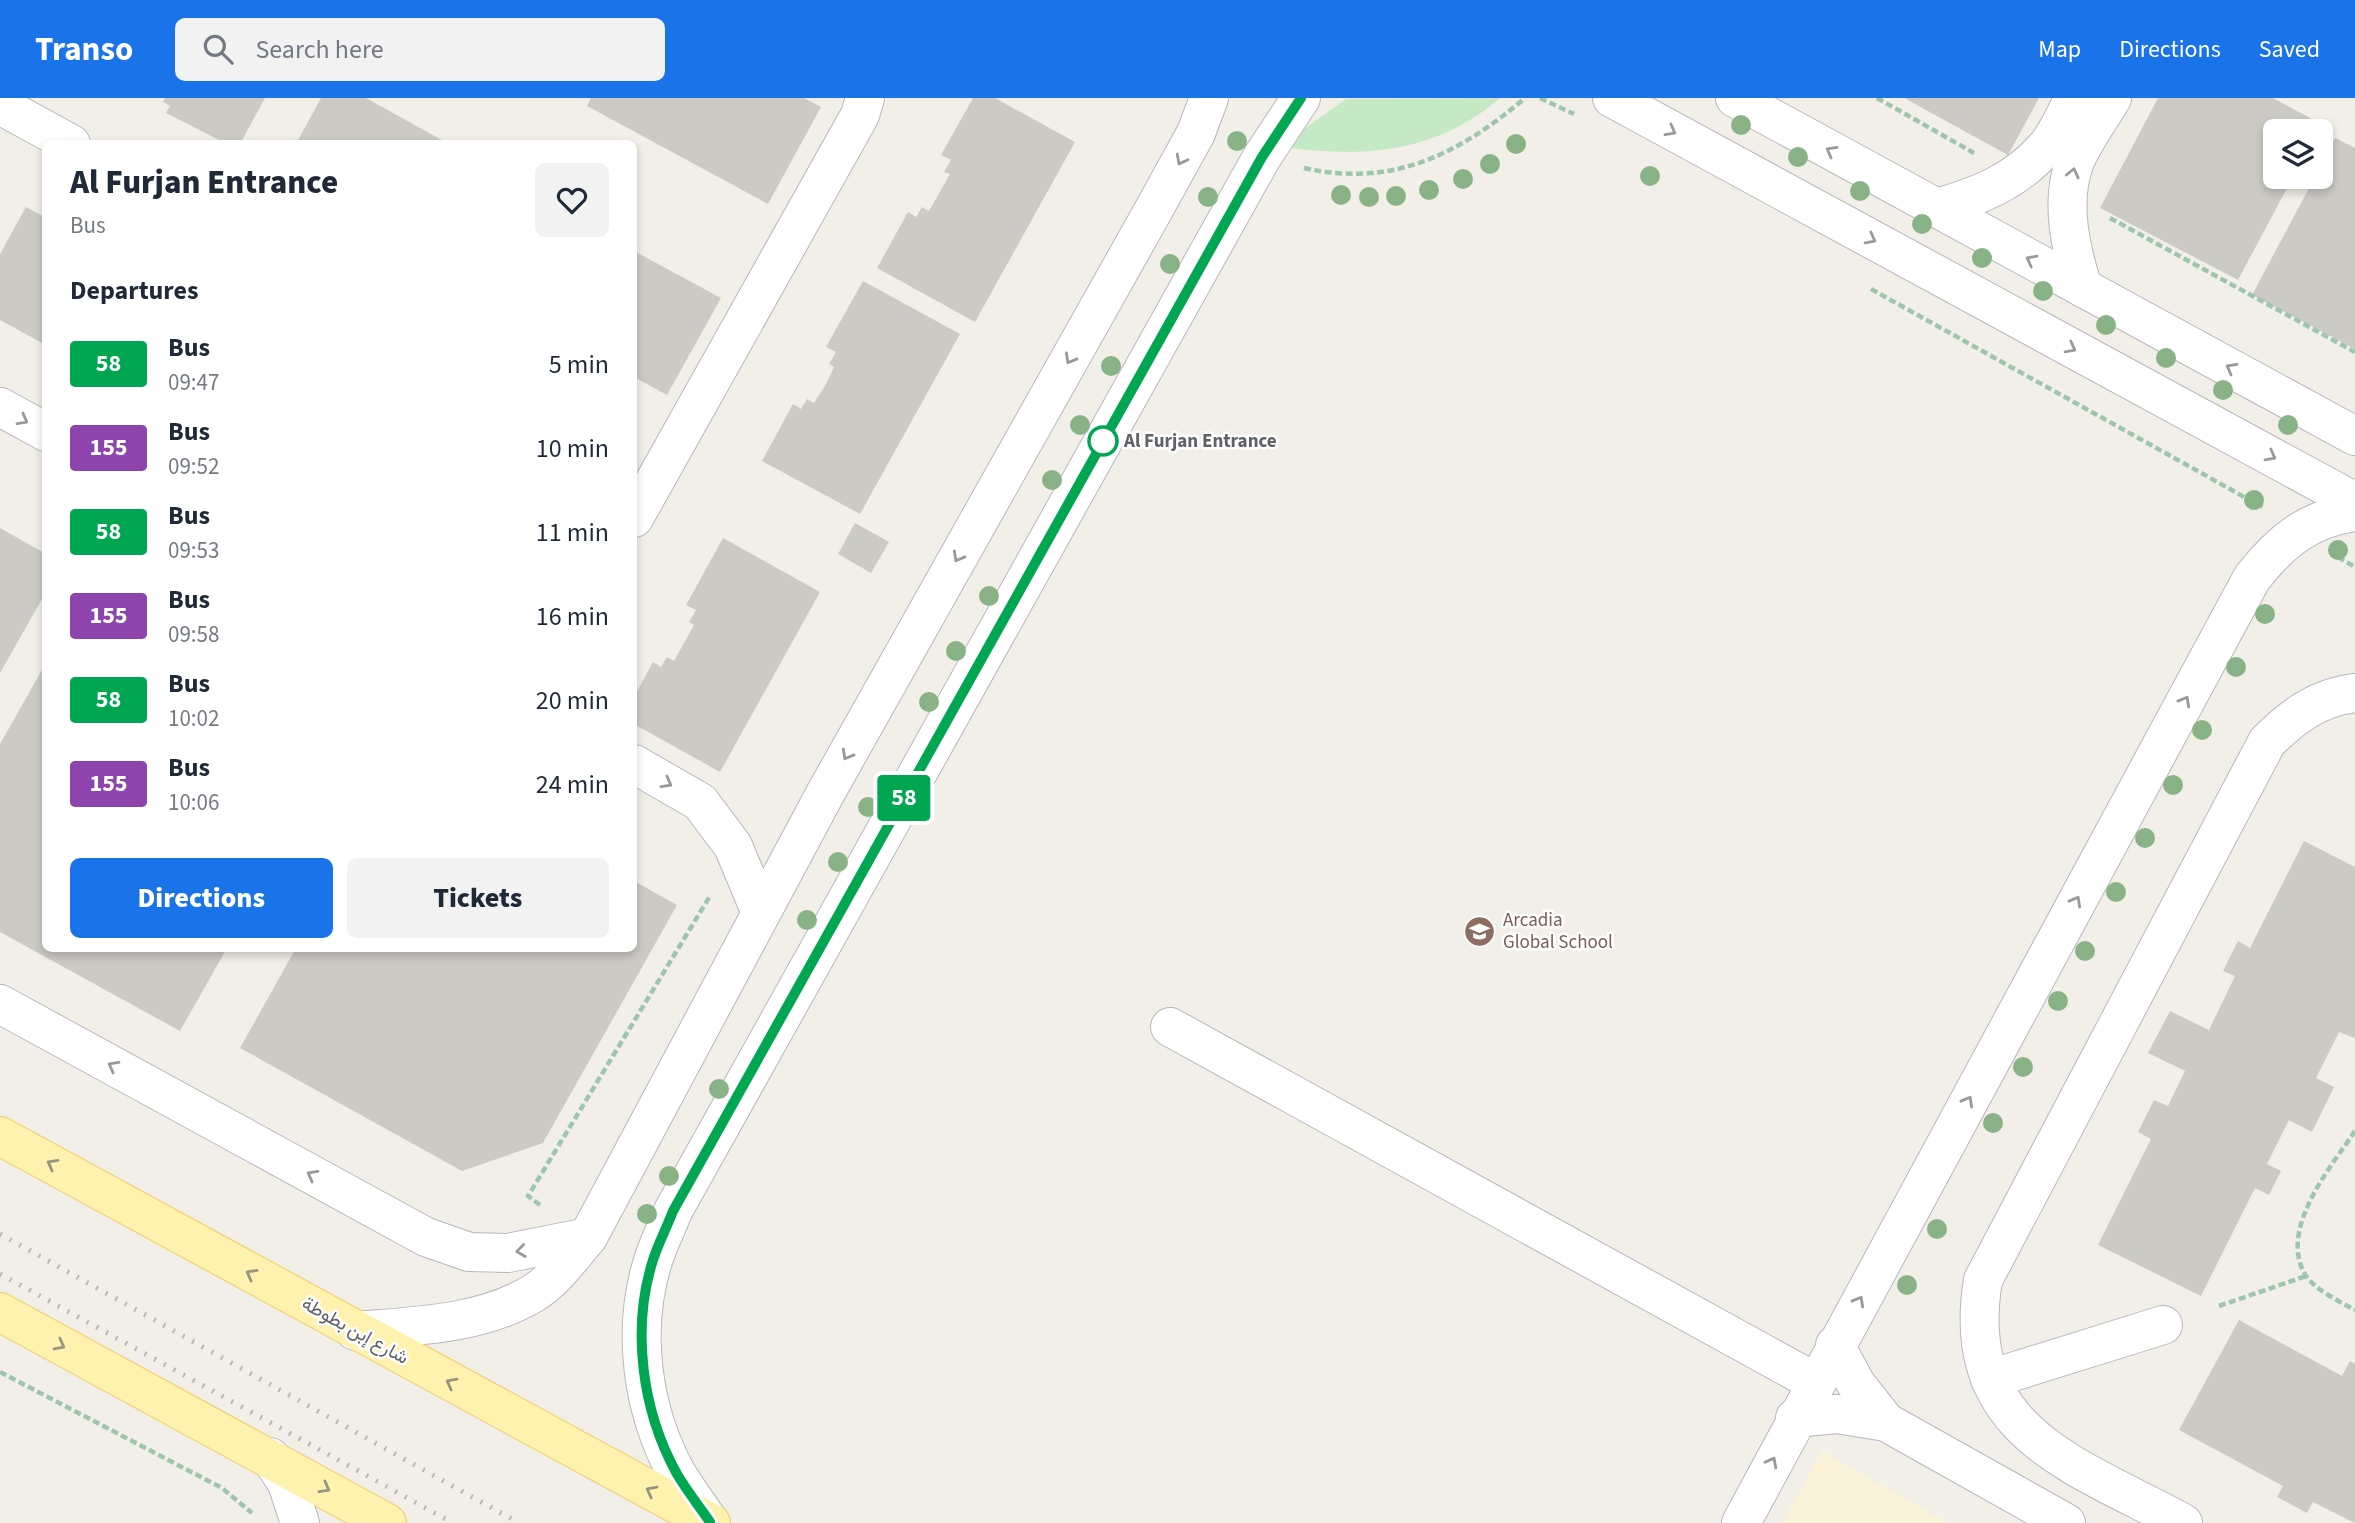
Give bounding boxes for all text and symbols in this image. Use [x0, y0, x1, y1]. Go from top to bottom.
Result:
search box [175, 18, 665, 81]
text: Transo [35, 26, 133, 73]
icon: search [199, 30, 237, 68]
text: Search here [255, 31, 384, 68]
text: Map [2038, 32, 2081, 67]
text: Directions [2119, 32, 2221, 67]
text: Saved [2259, 32, 2320, 67]
map controls [2263, 119, 2333, 189]
button: layers [2263, 119, 2333, 189]
one-way arrow [1664, 123, 1677, 136]
one-way arrow [1826, 145, 1838, 159]
one-way arrow [1176, 153, 1189, 165]
text: Al Furjan Entrance [70, 159, 338, 206]
button: heart [535, 163, 609, 237]
one-way arrow [2065, 167, 2080, 179]
text: Bus [70, 209, 106, 242]
one-way arrow [1864, 231, 1877, 245]
one-way arrow [2025, 254, 2038, 268]
text: Departures [70, 272, 198, 309]
text: Bus [168, 329, 210, 366]
one-way arrow [2064, 340, 2077, 353]
text: 58 [96, 346, 121, 381]
text: 5 min [549, 346, 609, 383]
one-way arrow [1065, 351, 1078, 364]
one-way arrow [2225, 363, 2238, 376]
text: 09:47 [168, 366, 219, 399]
one-way arrow [15, 412, 28, 425]
text: Bus [168, 413, 210, 450]
marker: Al Furjan Entrance [1088, 426, 1118, 456]
place label: Al Furjan Entrance [1123, 428, 1277, 455]
text: 155 [89, 430, 128, 465]
text: 10 min [536, 430, 609, 467]
one-way arrow [2264, 448, 2276, 462]
text: 09:52 [168, 450, 219, 483]
text: Bus [168, 497, 210, 534]
text: 58 [96, 514, 121, 549]
text: 11 min [536, 514, 609, 551]
text: 09:53 [168, 534, 219, 567]
one-way arrow [953, 549, 966, 562]
text: Bus [168, 581, 210, 618]
text: 155 [89, 598, 128, 633]
text: 16 min [536, 598, 609, 635]
text: 09:58 [168, 618, 219, 651]
text: Bus [168, 665, 210, 702]
text: 58 [96, 682, 121, 717]
text: 20 min [536, 682, 609, 719]
one-way arrow [2177, 696, 2190, 708]
text: 10:02 [168, 702, 219, 735]
one-way arrow [842, 748, 855, 760]
text: Bus [168, 749, 210, 786]
text: 155 [89, 766, 128, 801]
text: 24 min [536, 766, 609, 803]
one-way arrow [659, 775, 672, 788]
line badge: 58 [872, 775, 936, 821]
text: 58 [891, 780, 917, 815]
text: 10:06 [168, 786, 219, 819]
button: Directions [70, 858, 333, 938]
button: Tickets [347, 858, 609, 938]
one-way arrow [2068, 896, 2081, 908]
place label: Arcadia Global School [1503, 907, 1613, 956]
school or university icon: Arcadia Global School [1463, 914, 1497, 948]
one-way arrow [107, 1060, 120, 1074]
one-way arrow [1960, 1096, 1973, 1108]
one-way arrow [46, 1159, 59, 1173]
one-way arrow [307, 1169, 319, 1183]
one-way arrow [515, 1243, 527, 1258]
one-way arrow [246, 1269, 258, 1282]
street label: شارع إبن بطوطة [297, 1290, 413, 1372]
one-way arrow [1851, 1296, 1864, 1308]
one-way arrow [53, 1336, 65, 1350]
one-way arrow [445, 1378, 458, 1391]
one-way arrow [1764, 1457, 1778, 1470]
one-way arrow [317, 1480, 330, 1493]
one-way arrow [646, 1486, 658, 1499]

